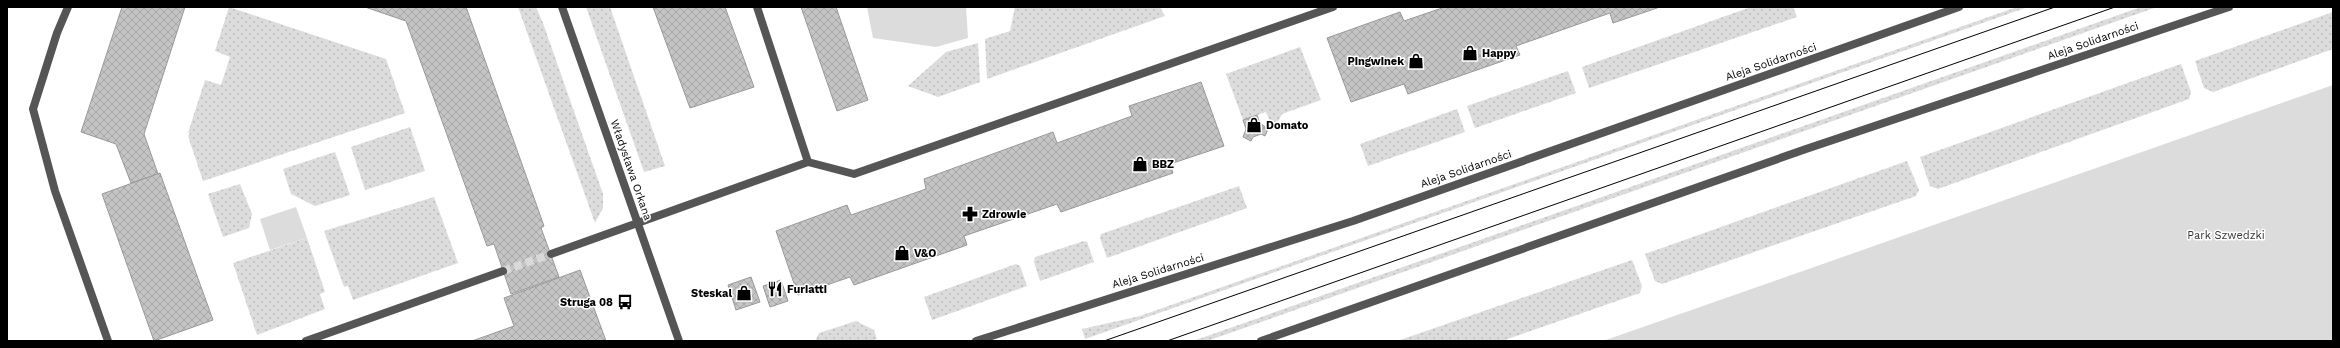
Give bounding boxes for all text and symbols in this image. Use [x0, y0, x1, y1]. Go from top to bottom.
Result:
street label: Aleja Solidarności [2046, 19, 2140, 63]
street label: Aleja Solidarności [1724, 40, 1818, 84]
shop icon: Happy [1461, 44, 1479, 62]
place label: Happy [1482, 47, 1517, 60]
shop icon: Pingwinek [1407, 52, 1425, 70]
place label: Pingwinek [1347, 55, 1404, 68]
shop icon: Domato [1245, 116, 1263, 134]
street label: Władysława Orkana [608, 118, 654, 222]
place label: Domato [1266, 119, 1309, 132]
street label: Aleja Solidarności [1419, 147, 1513, 191]
shop icon: BBZ [1131, 155, 1149, 173]
place label: BBZ [1152, 158, 1174, 171]
pharmacy icon: Zdrowie [961, 205, 979, 223]
place label: Zdrowie [982, 208, 1026, 221]
park label: Park Szwedzki [2187, 229, 2265, 242]
shop icon: V&O [893, 244, 911, 262]
place label: V&O [914, 247, 936, 260]
street label: Aleja Solidarności [1110, 251, 1206, 291]
restaurant icon: Furiatti [766, 280, 784, 298]
place label: Furiatti [787, 283, 827, 296]
shop icon: Steskal [735, 284, 753, 302]
place label: Steskal [691, 287, 732, 300]
bus stop icon: Struga 08 [616, 293, 634, 311]
place label: Struga 08 [560, 296, 613, 309]

